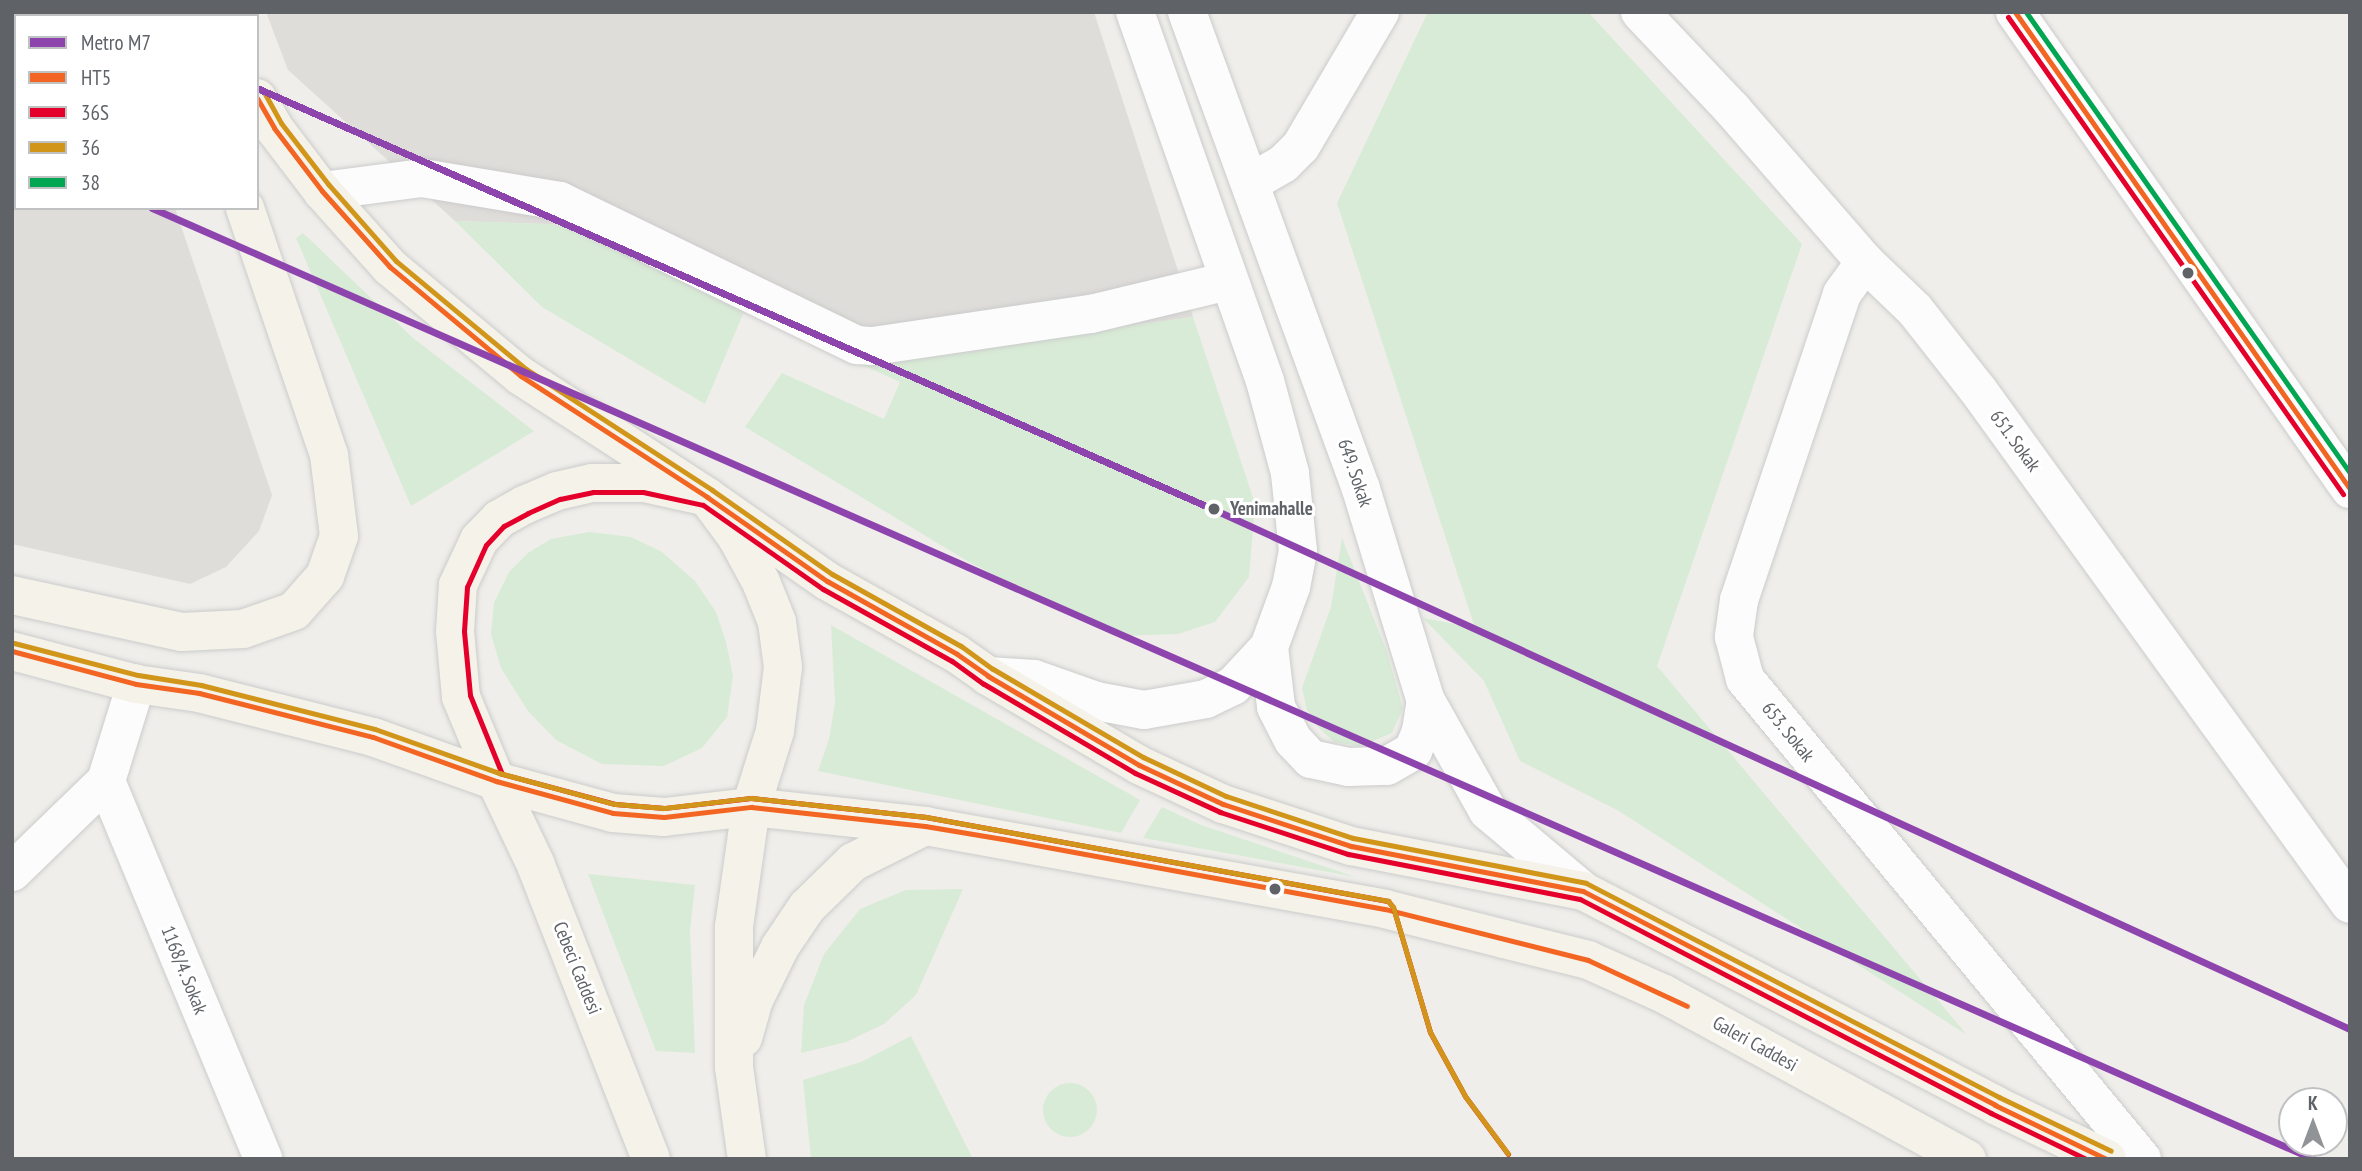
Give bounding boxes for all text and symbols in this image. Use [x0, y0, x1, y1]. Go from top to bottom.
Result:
legend [14, 14, 259, 210]
text: Metro M7 [81, 29, 151, 56]
text: HT5 [81, 64, 111, 91]
text: 36S [81, 99, 109, 126]
text: 36 [81, 134, 100, 161]
text: 38 [81, 169, 100, 196]
unlabelled marker [2181, 266, 2195, 280]
street label: 651. Sokak [1985, 405, 2045, 477]
street label: 649. Sokak [1333, 435, 1377, 511]
place label: Yenimahalle [1230, 498, 1313, 520]
marker: Yenimahalle [1204, 499, 1224, 519]
street label: 653. Sokak [1757, 697, 1819, 767]
unlabelled marker [1268, 882, 1282, 896]
street label: Cebeci Caddesi [548, 918, 606, 1018]
street label: 1168/4. Sokak [156, 922, 212, 1018]
street label: Galeri Caddesi [1709, 1011, 1801, 1077]
north arrow [2278, 1087, 2348, 1157]
text: K [2308, 1091, 2318, 1115]

